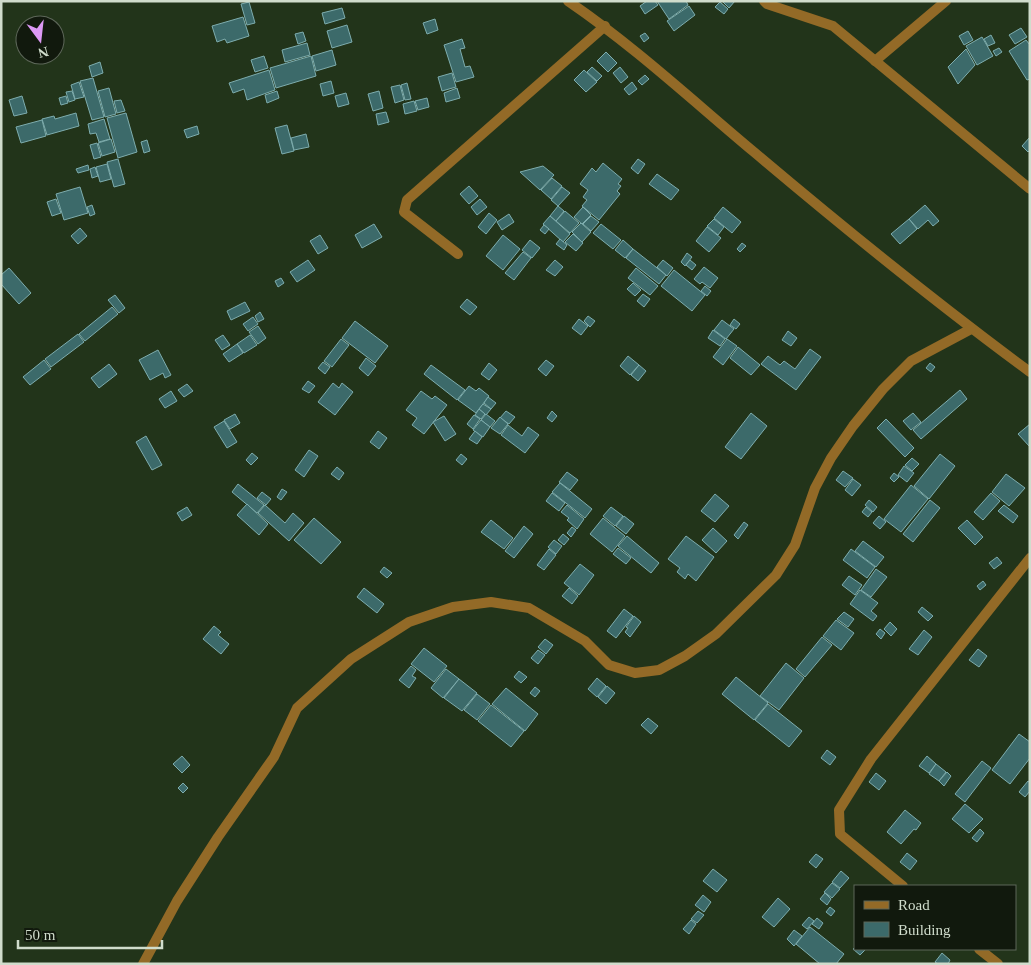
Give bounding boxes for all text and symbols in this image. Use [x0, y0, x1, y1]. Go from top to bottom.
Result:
north arrow [15, 15, 65, 65]
text: N [36, 44, 50, 61]
legend [854, 885, 1016, 950]
text: Road [898, 897, 930, 913]
scale bar [18, 918, 161, 950]
text: Building [898, 922, 951, 938]
text: 50 m [25, 927, 56, 943]

